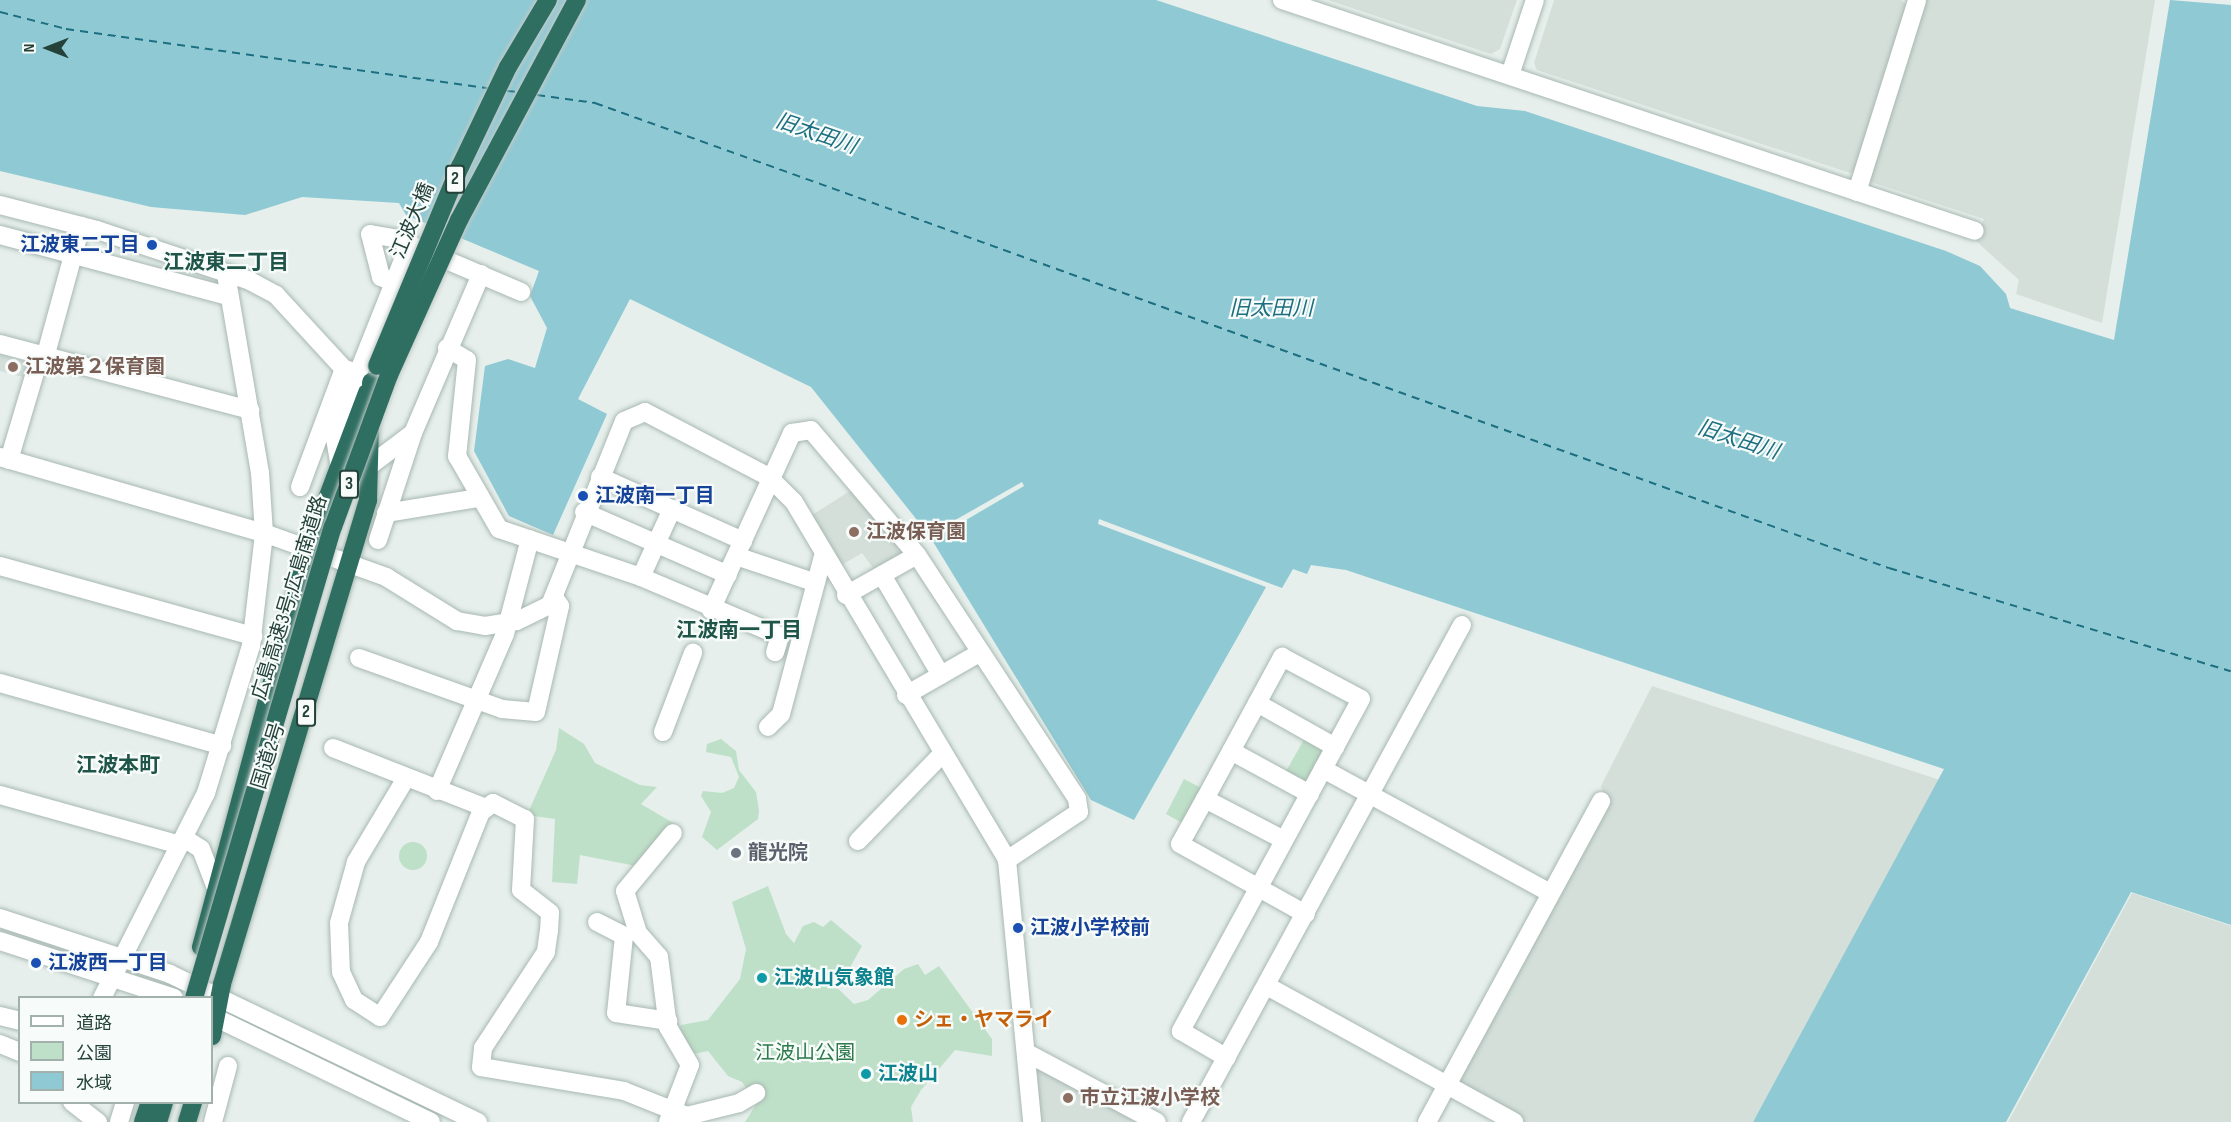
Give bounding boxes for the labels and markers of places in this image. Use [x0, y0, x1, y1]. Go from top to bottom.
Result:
place label: 江波東二丁目 [20, 233, 140, 257]
marker: 江波東二丁目 [145, 238, 159, 252]
place label: 江波第２保育園 [25, 355, 165, 379]
marker: 江波第２保育園 [6, 360, 20, 374]
place label: 江波南一丁目 [595, 484, 715, 508]
marker: 江波南一丁目 [576, 489, 590, 503]
place label: 江波保育園 [866, 520, 966, 544]
marker: 江波保育園 [847, 525, 861, 539]
place label: 龍光院 [748, 841, 808, 865]
marker: 龍光院 [729, 846, 743, 860]
place label: 江波小学校前 [1030, 916, 1150, 940]
marker: 江波小学校前 [1011, 921, 1025, 935]
place label: 江波西一丁目 [48, 951, 168, 975]
marker: 江波西一丁目 [29, 956, 43, 970]
place label: 江波山気象館 [774, 966, 894, 990]
marker: 江波山気象館 [755, 971, 769, 985]
place label: シェ・ヤマライ [914, 1008, 1054, 1032]
marker: シェ・ヤマライ [895, 1013, 909, 1027]
place label: 江波山 [878, 1062, 938, 1086]
marker: 江波山 [859, 1067, 873, 1081]
place label: 市立江波小学校 [1080, 1086, 1220, 1110]
marker: 市立江波小学校 [1061, 1091, 1075, 1105]

